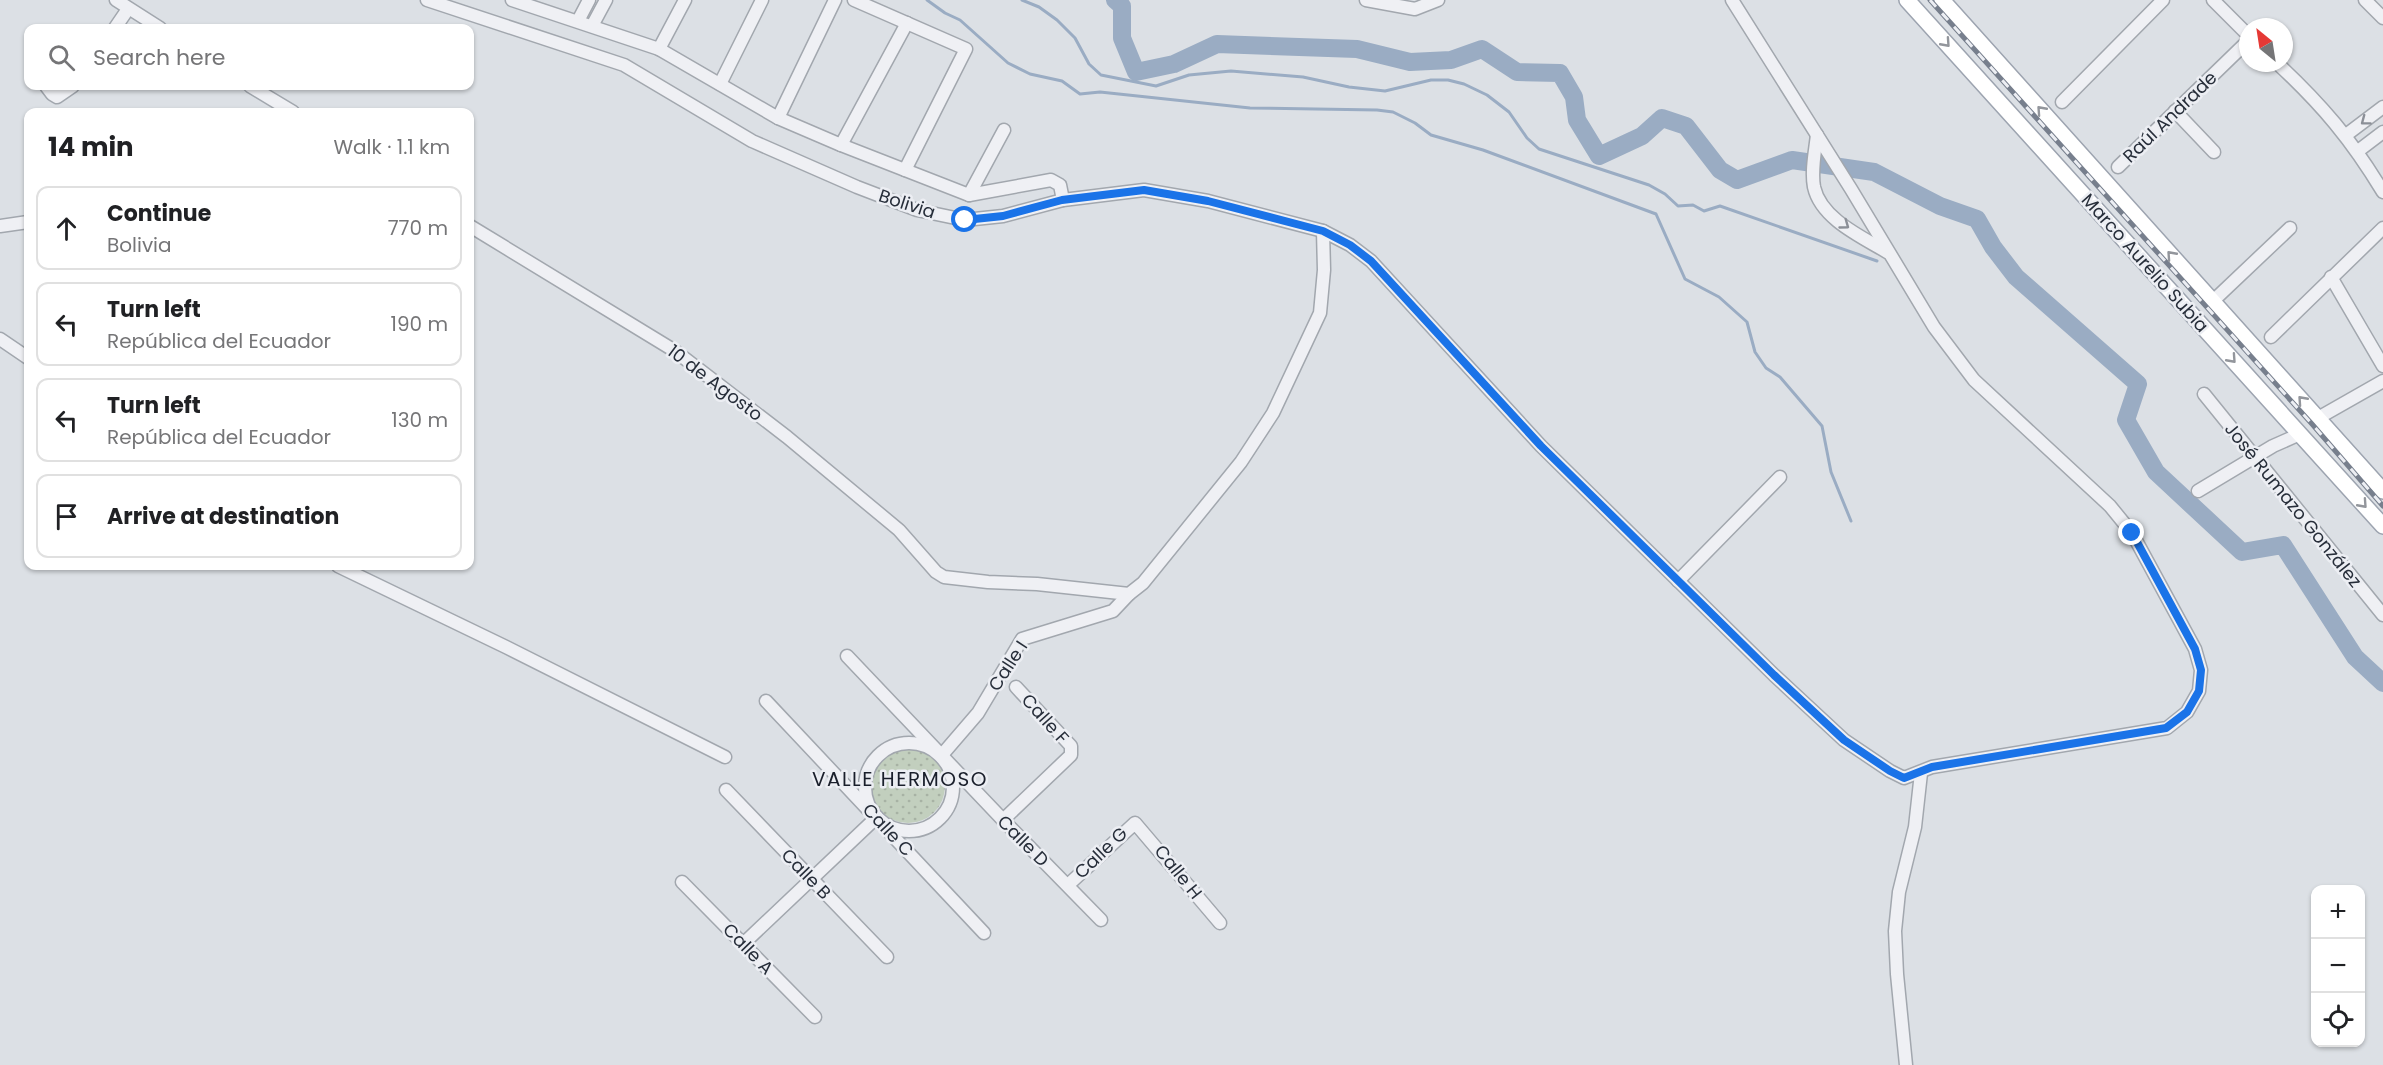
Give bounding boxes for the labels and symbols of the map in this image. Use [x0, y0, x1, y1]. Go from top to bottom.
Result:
north arrow [2239, 18, 2293, 72]
one-way arrow [1939, 37, 1950, 47]
street label: Raúl Andrade [2117, 65, 2222, 168]
one-way arrow [2037, 107, 2048, 117]
one-way arrow [2360, 114, 2371, 125]
street label: Bolivia [876, 183, 939, 224]
street label: Marco Aurelio Subia [2076, 188, 2215, 338]
route start [951, 206, 977, 232]
one-way arrow [1839, 218, 1850, 229]
one-way arrow [2167, 252, 2178, 262]
street label: 10 de Agosto [663, 339, 768, 427]
one-way arrow [2225, 352, 2236, 363]
one-way arrow [2298, 397, 2309, 407]
street label: José Rumazo González [2219, 417, 2368, 592]
one-way arrow [2356, 497, 2367, 507]
route end [2118, 519, 2144, 545]
street label: Calle I [982, 636, 1033, 696]
street label: Calle F [1016, 688, 1075, 749]
district label: VALLE HERMOSO [812, 765, 988, 793]
street label: Calle C [857, 797, 920, 862]
street label: Calle D [992, 809, 1055, 872]
street label: Calle G [1069, 821, 1133, 884]
street label: Calle H [1149, 839, 1208, 904]
street label: Calle B [776, 843, 837, 905]
street label: Calle A [717, 917, 779, 980]

